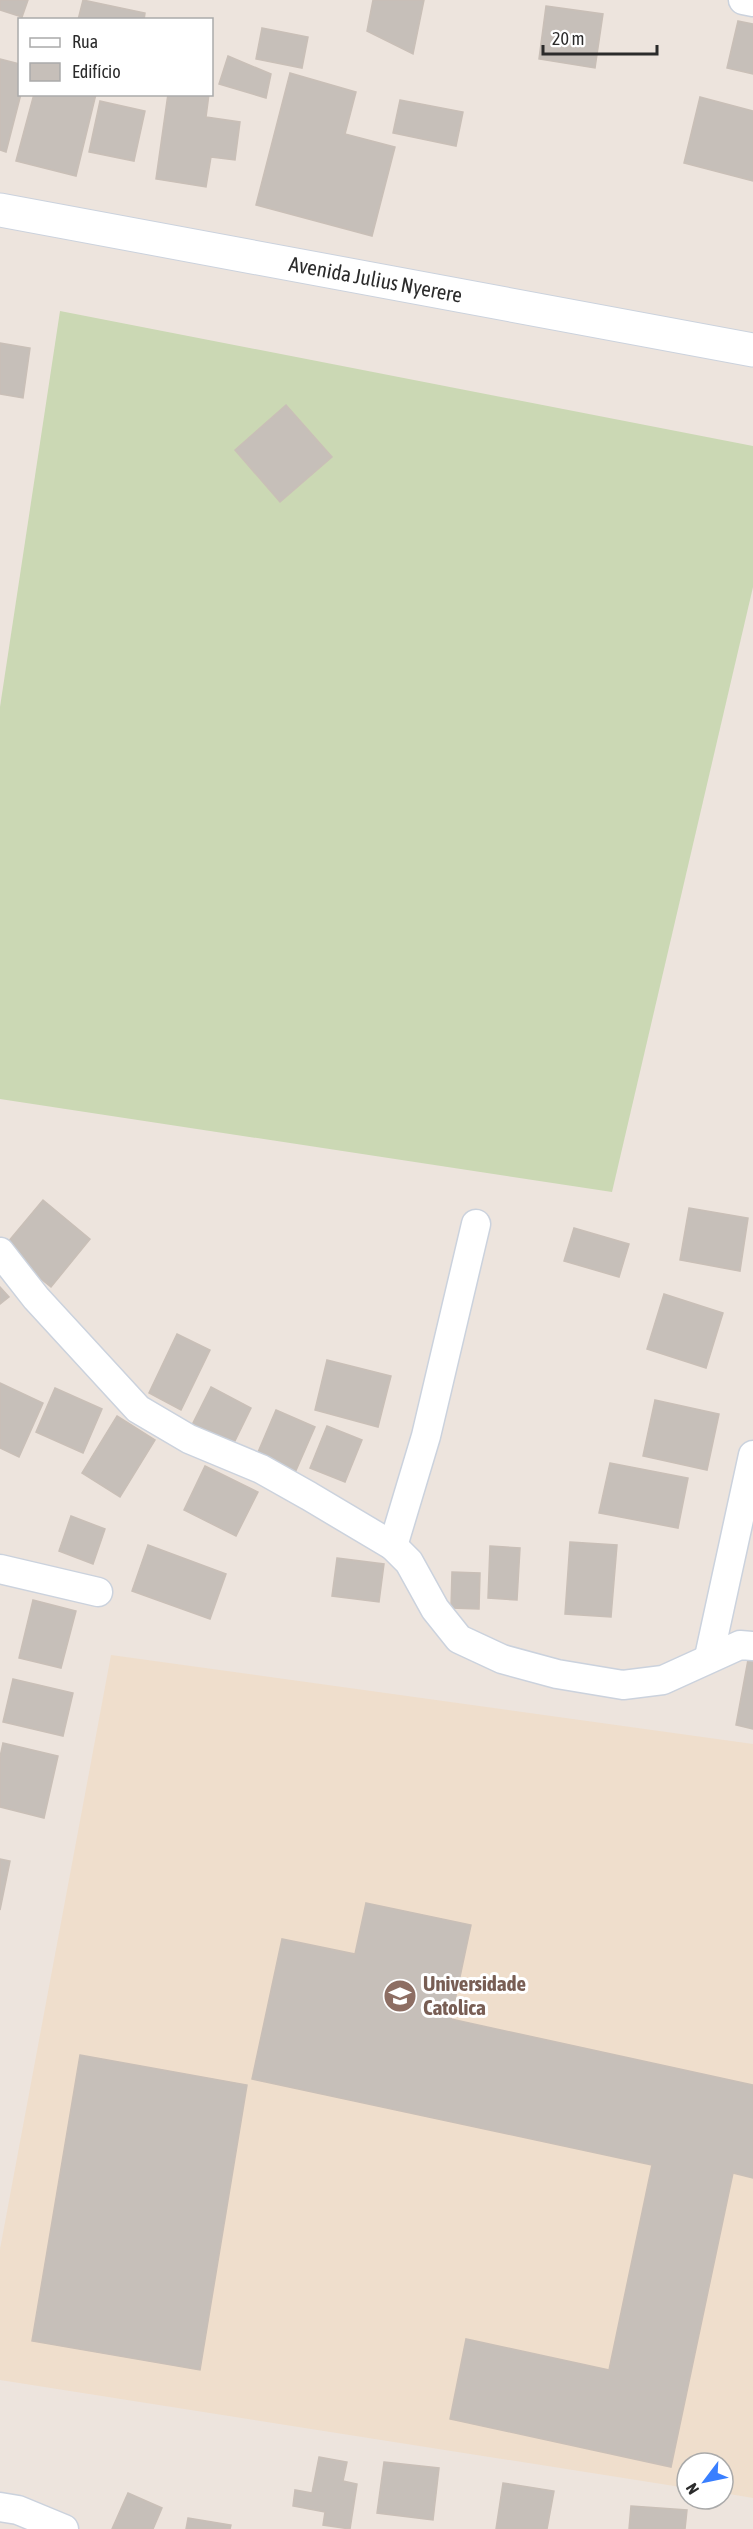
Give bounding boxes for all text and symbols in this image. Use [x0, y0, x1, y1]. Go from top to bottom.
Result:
legend [18, 18, 213, 96]
scale bar [543, 18, 657, 56]
text: 20 m [552, 28, 584, 49]
text: Rua [72, 31, 98, 52]
text: Edifício [72, 61, 121, 82]
street label: Avenida Julius Nyerere [287, 251, 464, 307]
place label: Universidade Catolica [423, 1971, 526, 2019]
school or university icon: Universidade Catolica [382, 1978, 418, 2014]
north arrow [675, 2451, 735, 2511]
text: N [682, 2480, 702, 2498]

